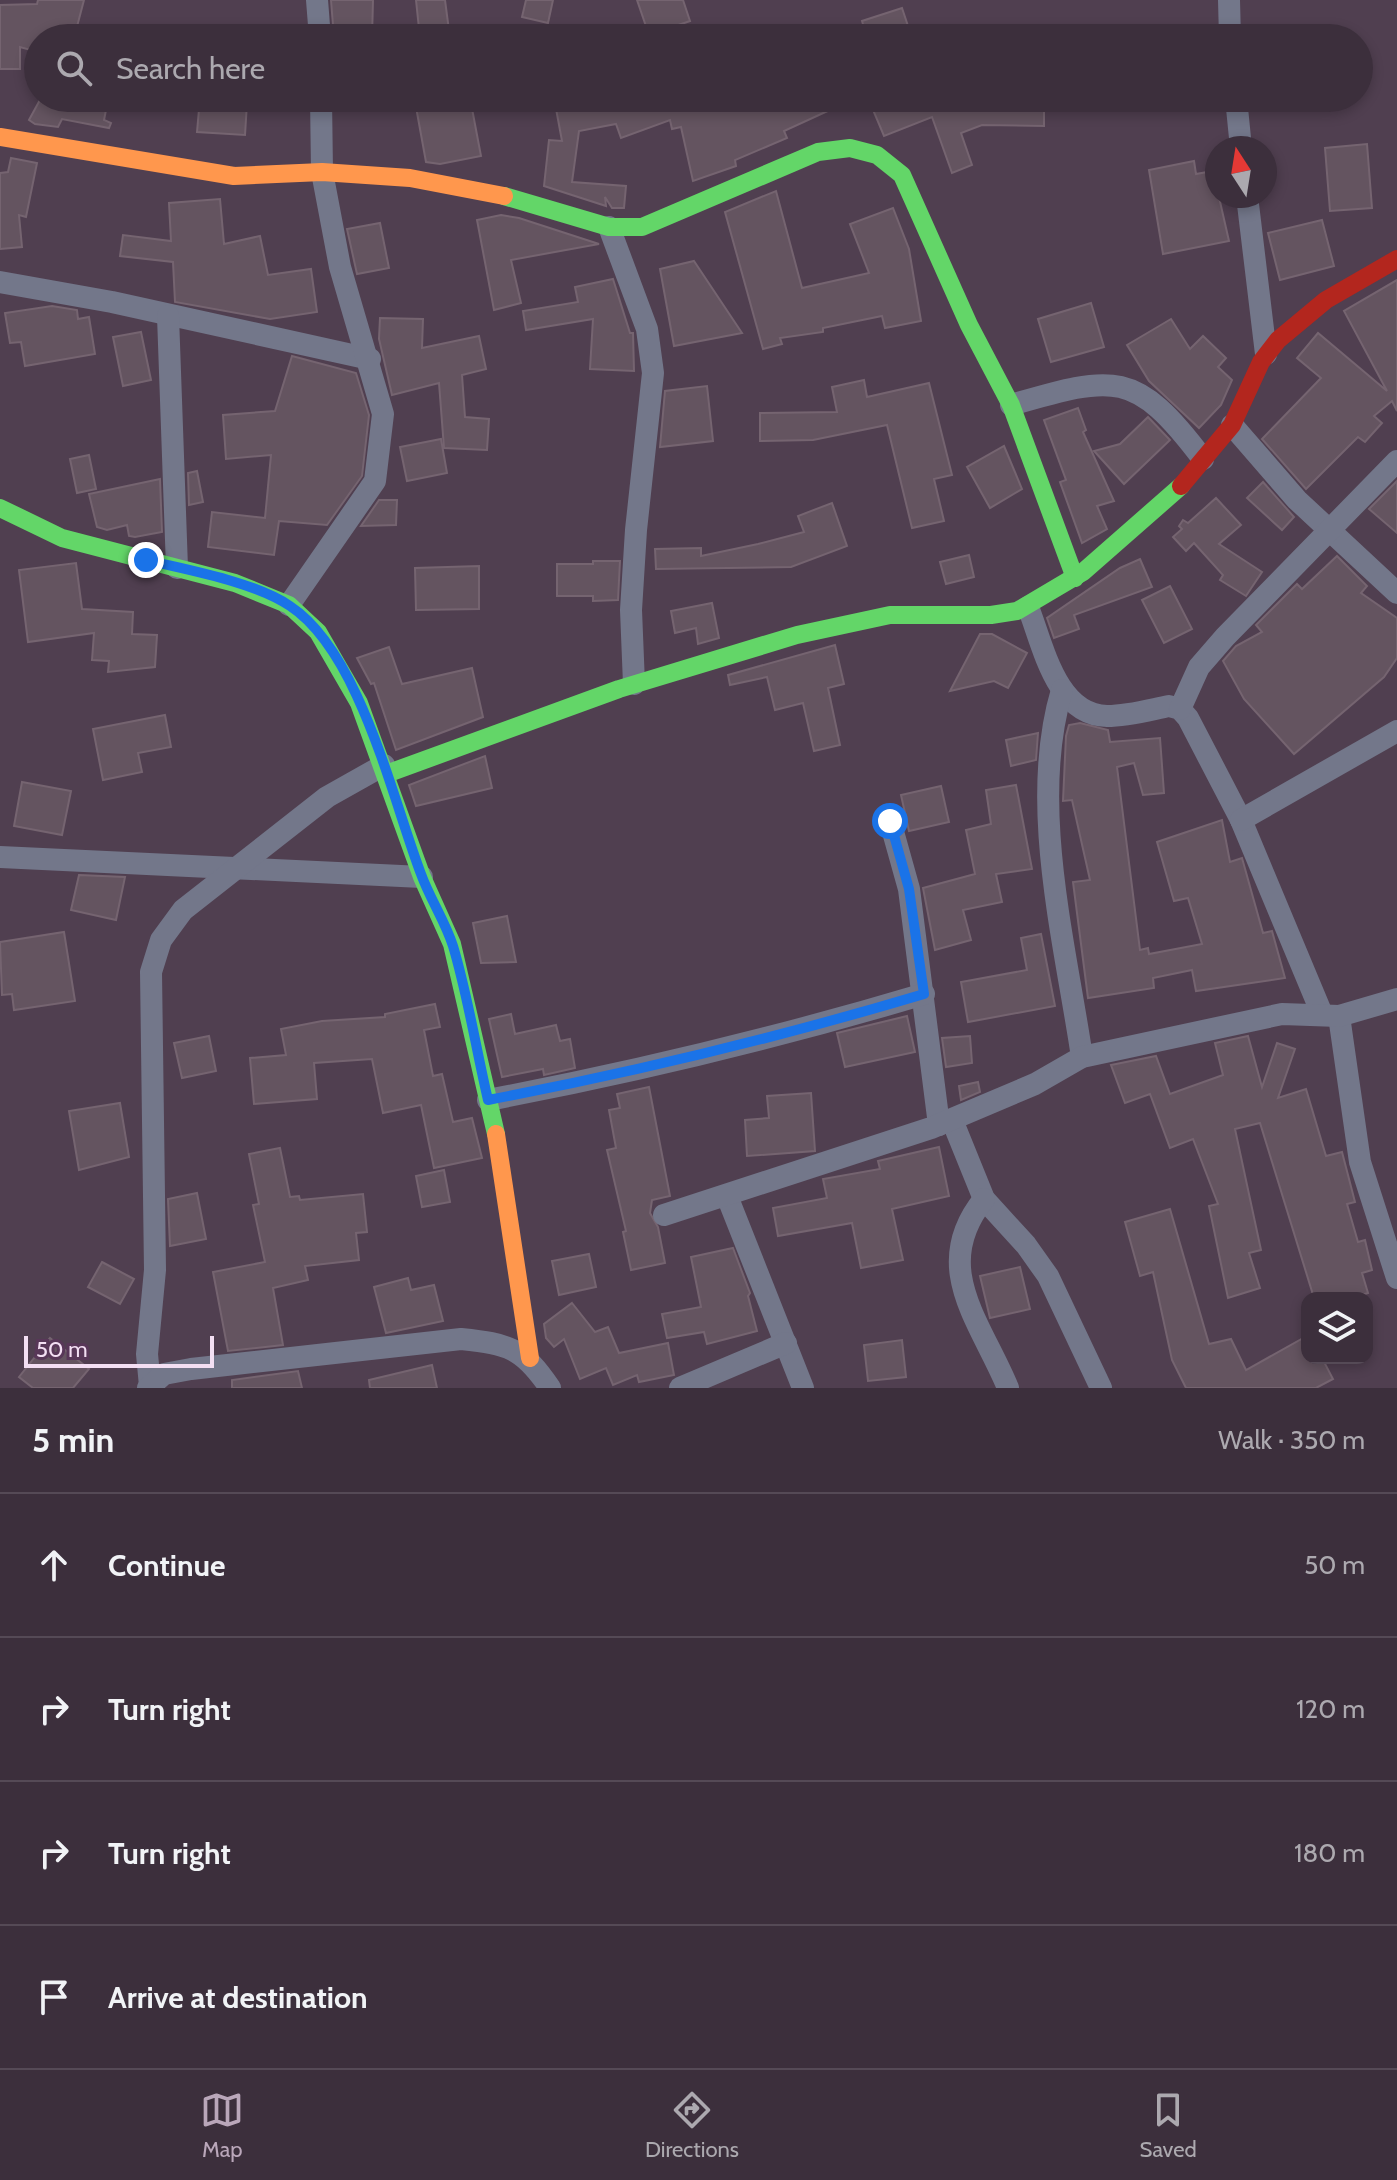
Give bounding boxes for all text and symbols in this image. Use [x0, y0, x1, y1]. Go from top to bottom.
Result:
search box [24, 24, 1373, 112]
icon: search [52, 46, 96, 90]
text: Search here [116, 50, 265, 87]
north arrow [1205, 136, 1277, 208]
route end [128, 542, 164, 578]
route start [872, 803, 908, 839]
map controls [1301, 1292, 1373, 1364]
button: layers [1301, 1292, 1373, 1364]
scale bar [24, 1332, 214, 1368]
text: 50 m [36, 1336, 88, 1363]
text: 5 min [32, 1419, 114, 1461]
text: Walk · 350 m [1218, 1424, 1365, 1456]
icon: ahead [32, 1543, 76, 1587]
text: Continue [108, 1547, 225, 1584]
text: 50 m [1304, 1549, 1365, 1581]
icon: right [32, 1687, 76, 1731]
text: Turn right [108, 1691, 231, 1728]
text: 120 m [1296, 1693, 1365, 1725]
icon: right [32, 1831, 76, 1875]
text: Turn right [108, 1835, 231, 1872]
text: 180 m [1294, 1837, 1365, 1869]
icon: arrive [32, 1975, 76, 2019]
text: Arrive at destination [108, 1979, 368, 2016]
tab: Map [200, 2088, 244, 2163]
tab: Directions [645, 2088, 739, 2163]
tab: Saved [1140, 2088, 1197, 2163]

